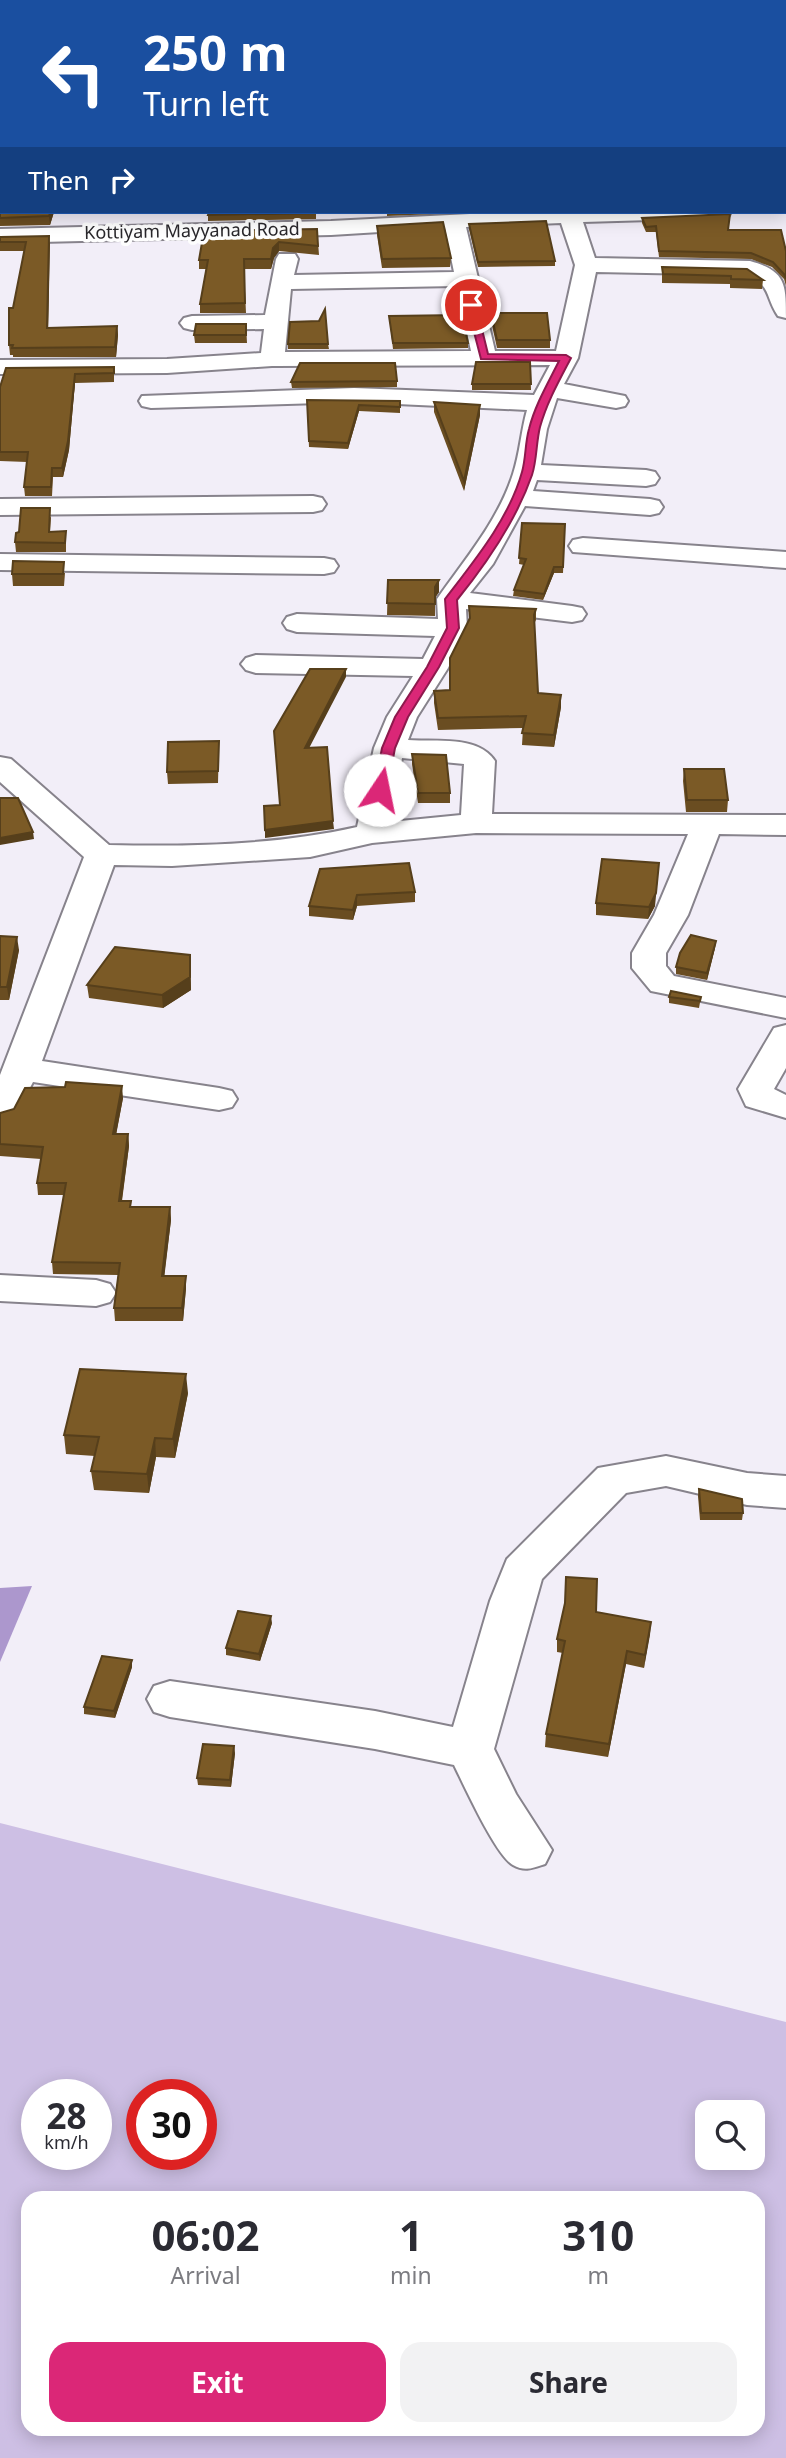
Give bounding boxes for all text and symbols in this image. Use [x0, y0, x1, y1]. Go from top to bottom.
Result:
text: 250 m [143, 19, 288, 85]
icon: left [28, 28, 119, 119]
text: Turn left [143, 82, 269, 125]
icon: right [103, 161, 141, 199]
text: Then [28, 162, 89, 198]
street label: Kottiyam Mayyanad Road [84, 216, 300, 244]
pin [441, 275, 501, 335]
icon: arrive [452, 286, 490, 324]
position arrow [343, 753, 417, 827]
speed limit sign: 30 [126, 2079, 217, 2170]
text: 28 [46, 2092, 87, 2139]
map controls [695, 2100, 765, 2170]
button: search [695, 2100, 765, 2170]
text: km/h [44, 2130, 89, 2154]
text: 06:02 [152, 2206, 259, 2263]
text: 1 [399, 2206, 423, 2263]
text: 310 [562, 2206, 634, 2263]
text: Arrival [170, 2259, 241, 2291]
text: min [390, 2259, 432, 2291]
text: m [588, 2259, 609, 2291]
button: Exit [49, 2342, 386, 2422]
button: Share [400, 2342, 737, 2422]

